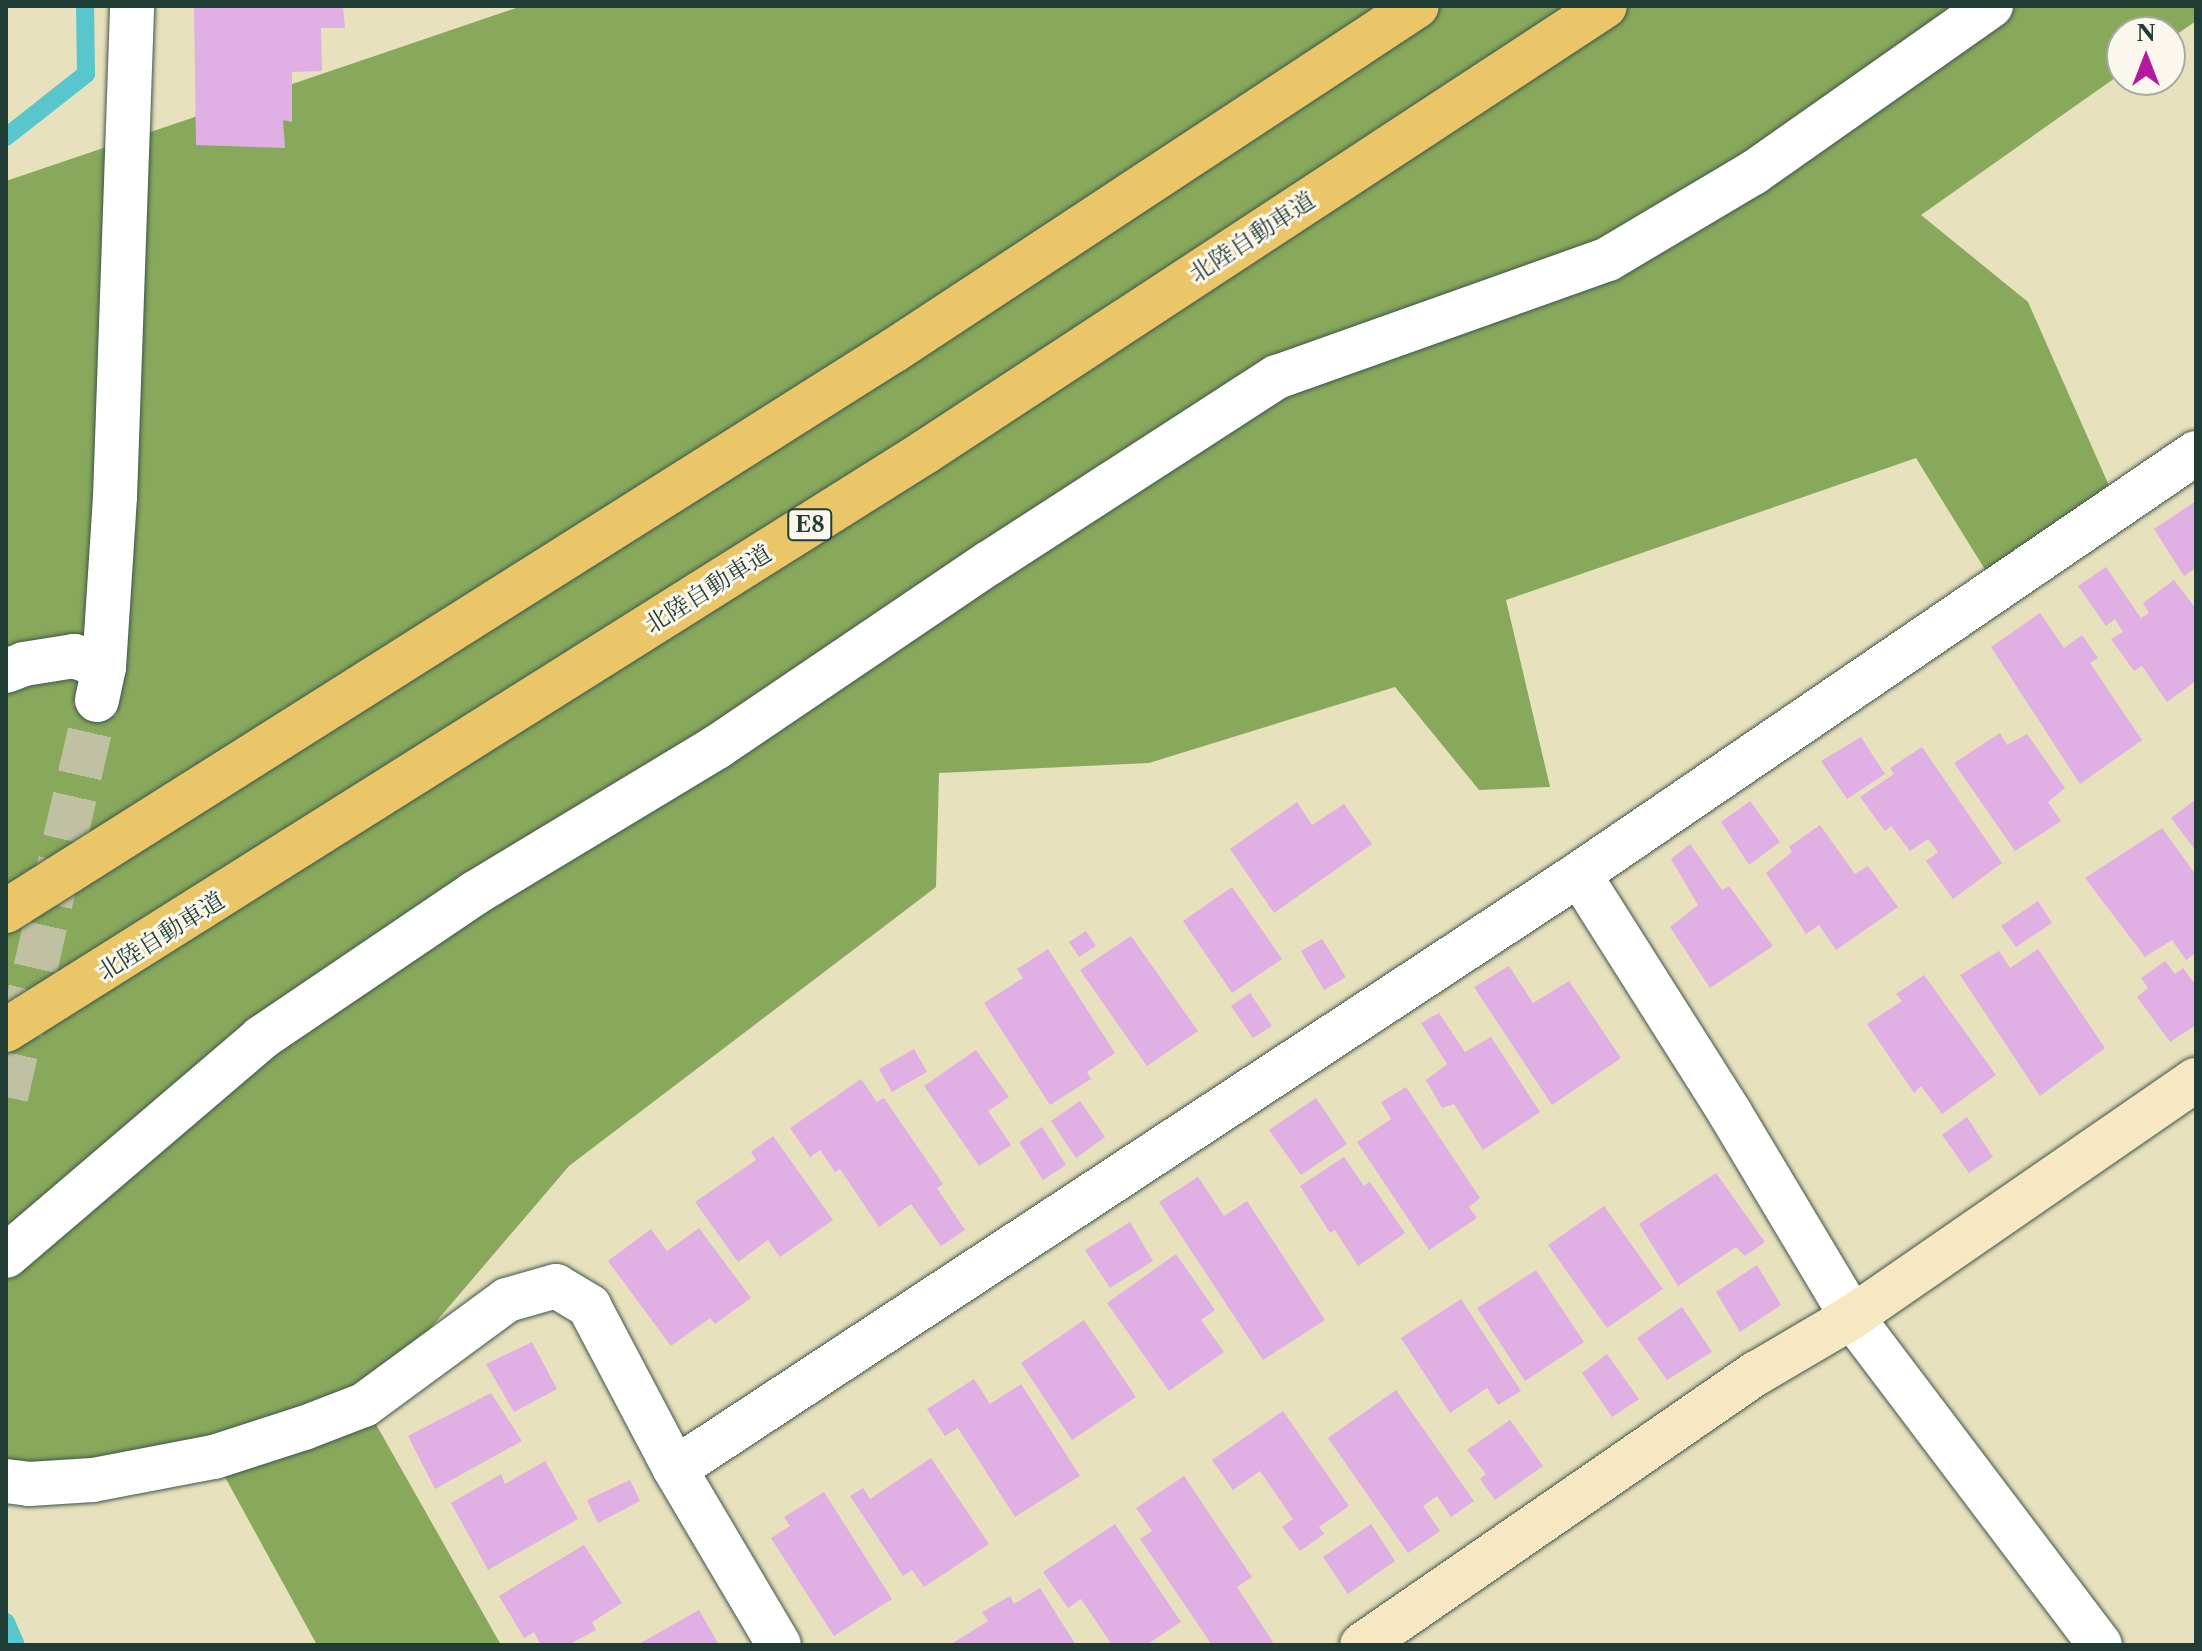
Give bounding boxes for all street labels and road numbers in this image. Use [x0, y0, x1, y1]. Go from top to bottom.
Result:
street label: 北陸自動車道 [1184, 186, 1320, 288]
road number: E8 [786, 507, 834, 543]
street label: 北陸自動車道 [639, 539, 777, 639]
street label: 北陸自動車道 [92, 886, 230, 986]

